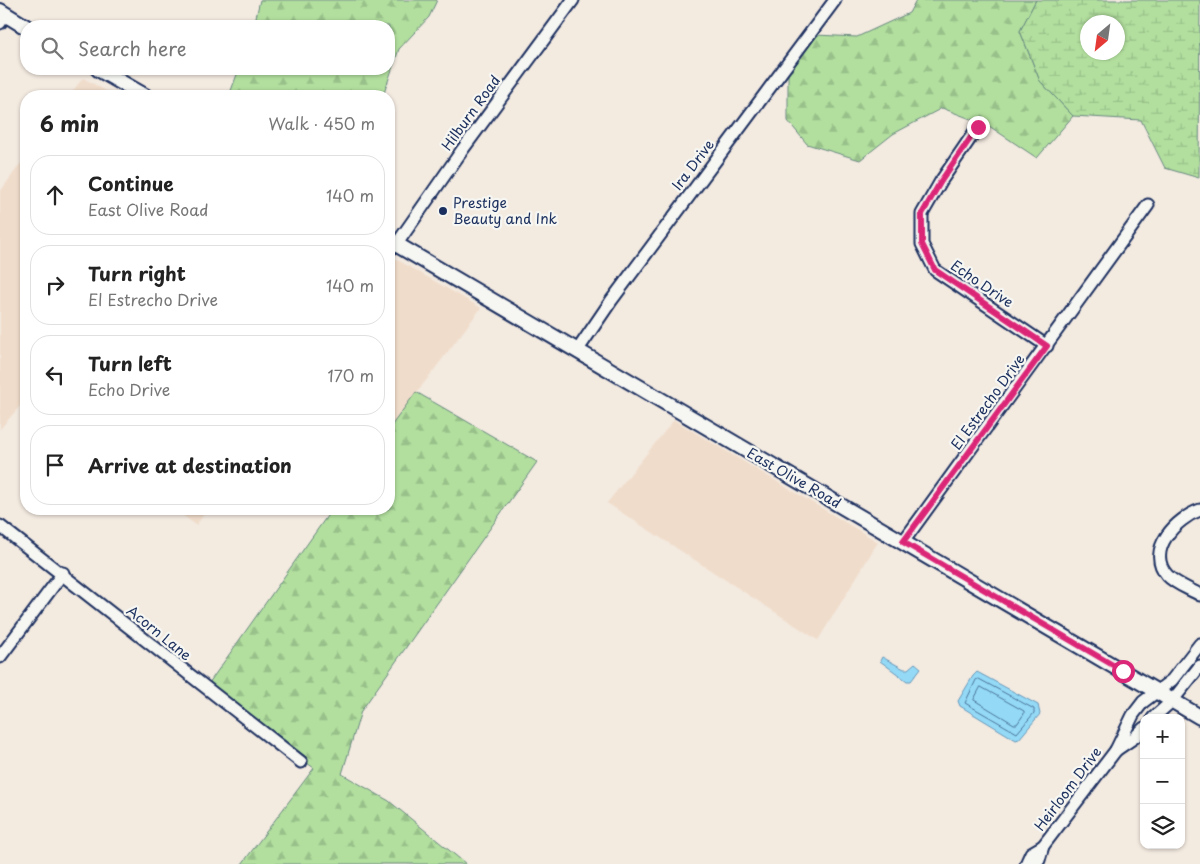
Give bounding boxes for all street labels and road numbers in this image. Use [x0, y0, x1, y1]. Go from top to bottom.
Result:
street label: Hilburn Road [436, 71, 505, 155]
street label: Ira Drive [666, 135, 719, 195]
street label: Echo Drive [947, 255, 1018, 312]
street label: El Estrecho Drive [946, 350, 1030, 454]
street label: East Olive Road [743, 442, 845, 513]
street label: Acorn Lane [122, 600, 196, 665]
street label: Heirloom Drive [1029, 742, 1106, 835]

